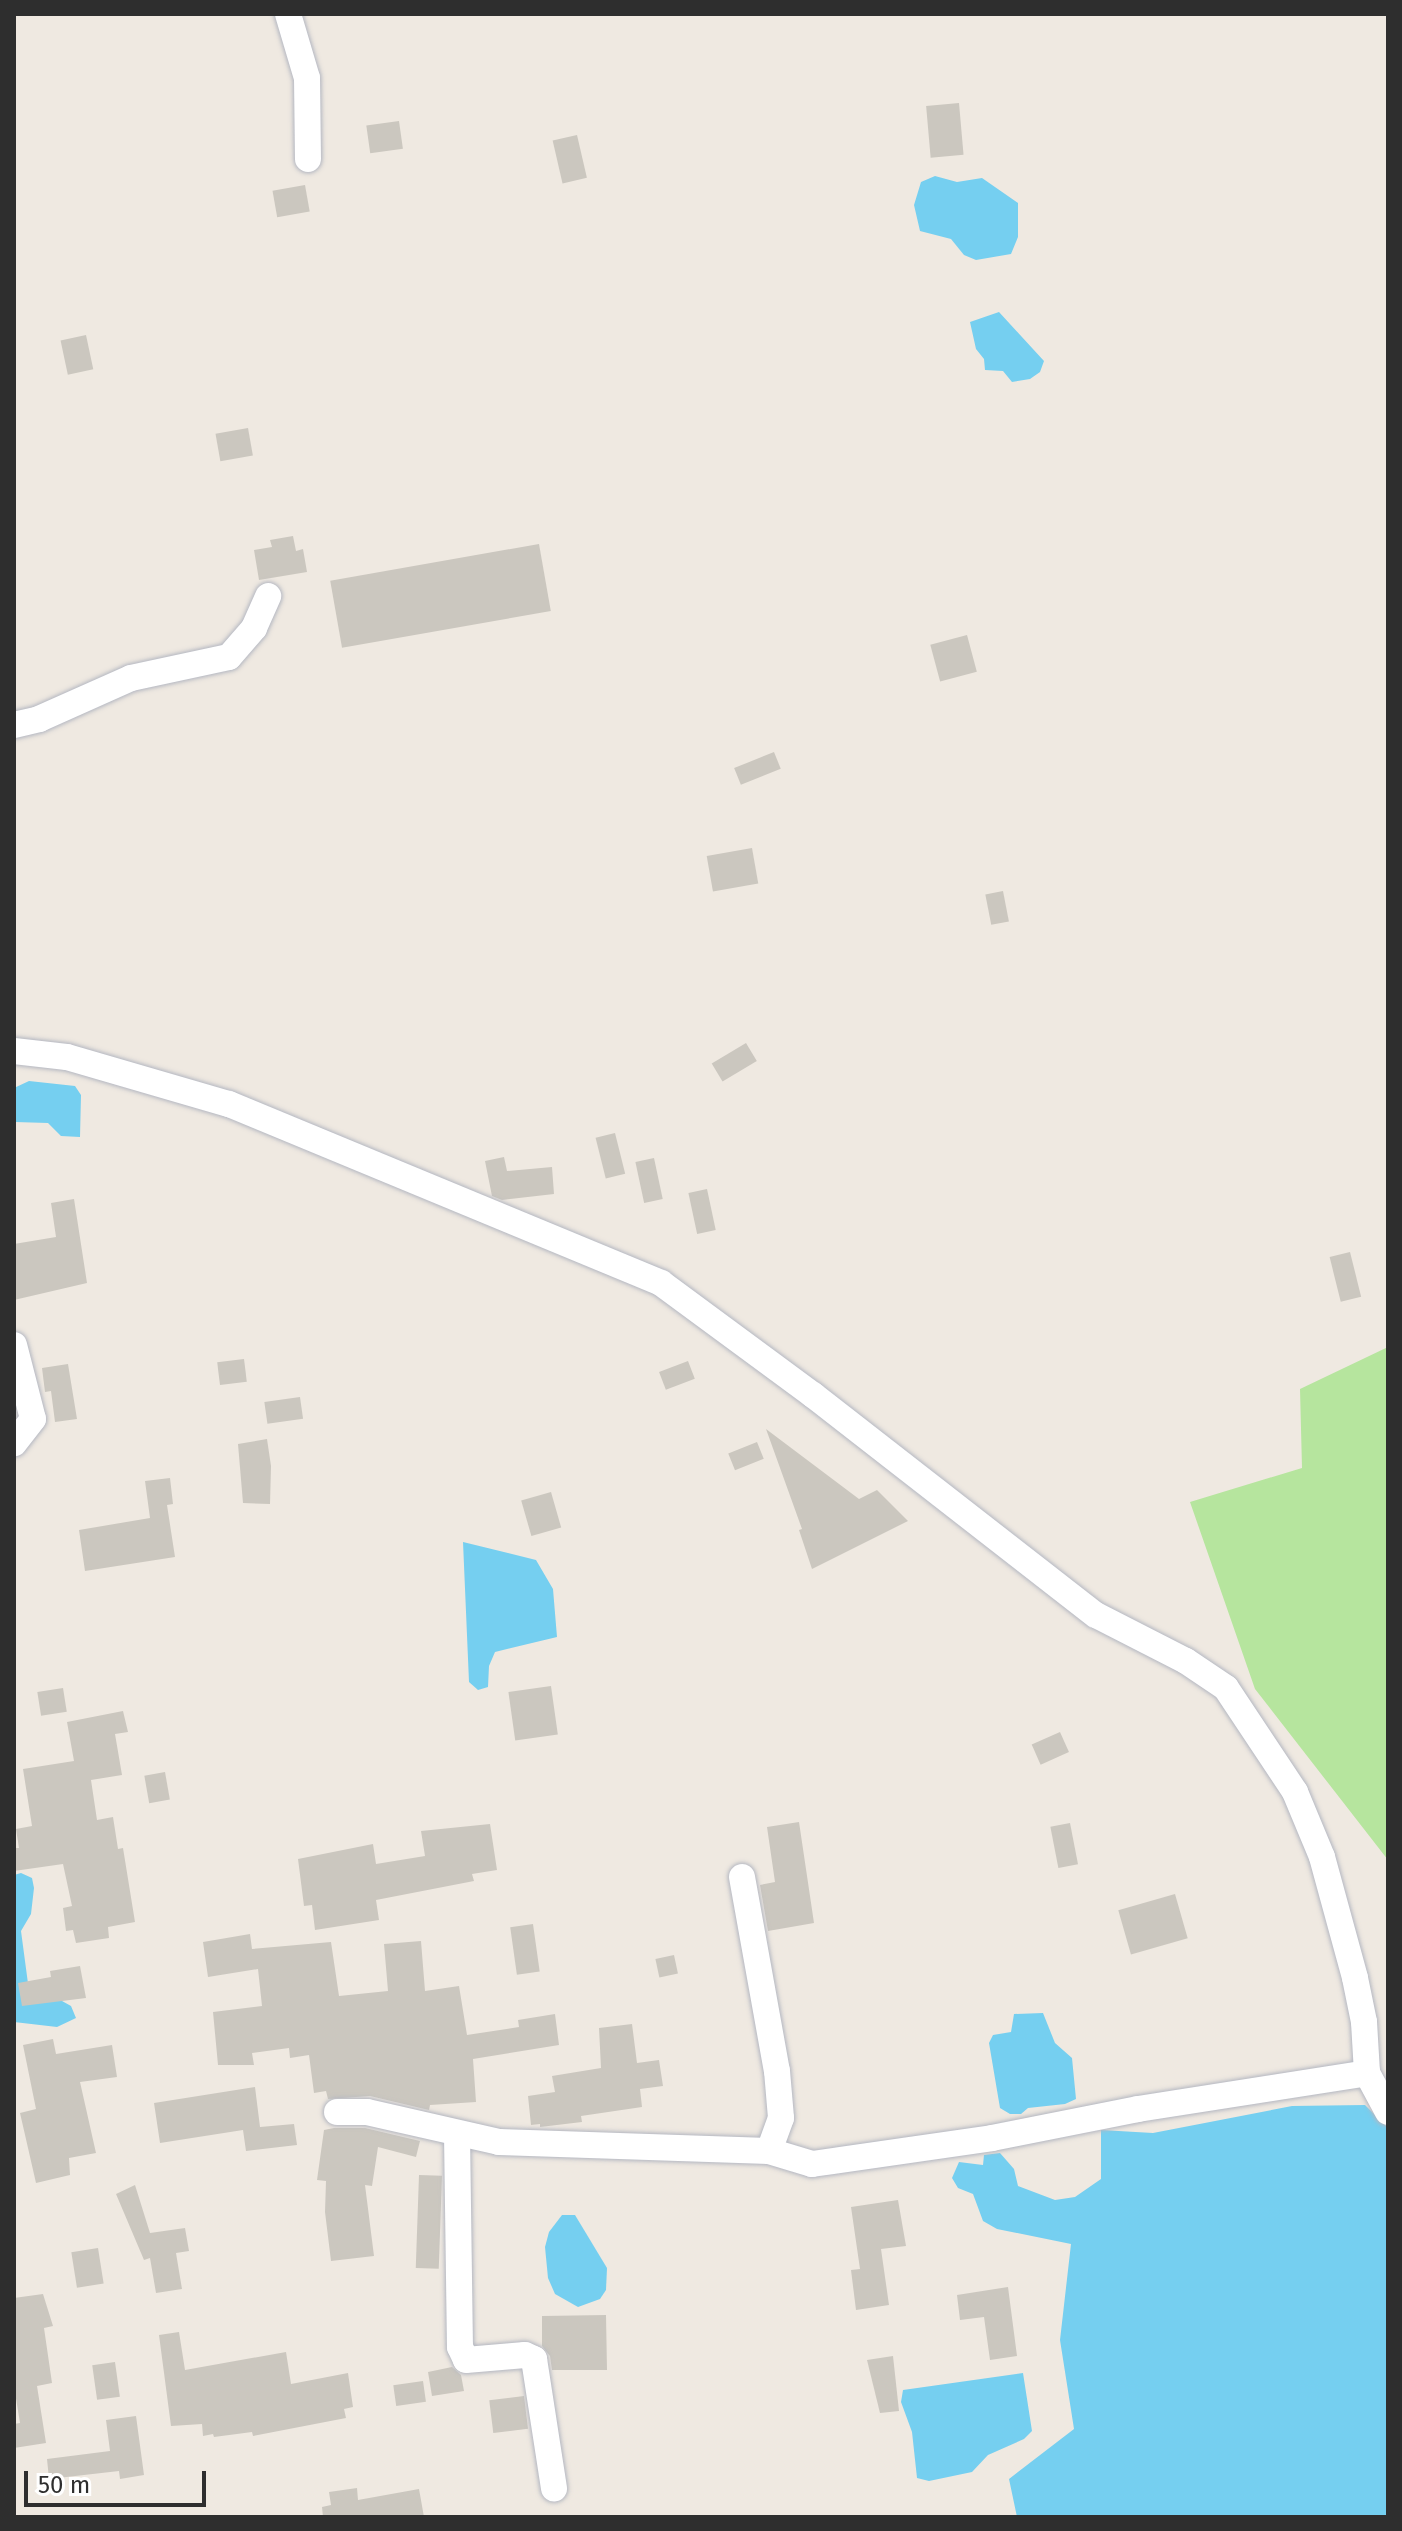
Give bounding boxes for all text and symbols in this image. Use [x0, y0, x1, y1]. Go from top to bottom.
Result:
scale bar [28, 2455, 210, 2505]
text: 50 m [38, 2471, 90, 2499]

